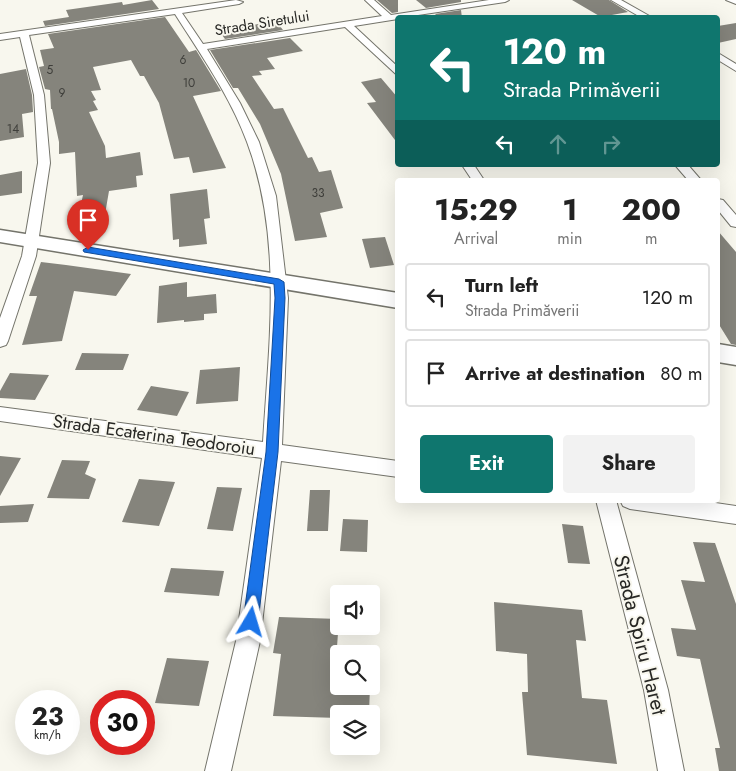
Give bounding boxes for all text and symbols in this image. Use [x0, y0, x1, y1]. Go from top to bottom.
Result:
street label: Strada Siretului [213, 5, 311, 41]
text: 120 m [503, 27, 606, 77]
icon: left [420, 35, 485, 100]
house number: 6 [180, 51, 187, 69]
house number: 5 [47, 61, 54, 79]
text: Strada Primăverii [503, 73, 660, 105]
house number: 10 [183, 74, 195, 92]
house number: 9 [59, 84, 66, 102]
house number: 14 [7, 120, 19, 138]
icon: left [491, 130, 519, 158]
icon: ahead [544, 130, 572, 158]
icon: right [597, 130, 625, 158]
house number: 33 [311, 184, 325, 202]
text: 15:29 [434, 188, 518, 231]
text: 1 [562, 188, 577, 231]
text: 200 [621, 188, 681, 231]
pin [67, 199, 109, 250]
icon: arrive [74, 206, 102, 234]
text: Arrival [454, 227, 498, 250]
text: min [557, 227, 582, 250]
text: m [645, 227, 657, 250]
text: Turn left [465, 272, 538, 299]
icon: left [422, 283, 450, 311]
text: 120 m [642, 284, 693, 311]
text: Strada Primăverii [465, 299, 580, 322]
icon: arrive [422, 359, 450, 387]
text: Arrive at destination [465, 360, 645, 387]
text: 80 m [660, 360, 703, 387]
street label: Strada Ecaterina Teodoroiu [51, 408, 257, 462]
button: Exit [420, 435, 553, 493]
button: Share [563, 435, 695, 493]
street label: Strada Spiru Haret [606, 552, 674, 718]
map controls [330, 585, 380, 755]
button: sound [330, 585, 380, 635]
position arrow [224, 595, 276, 647]
button: search [330, 645, 380, 695]
speed limit sign: 30 [90, 690, 155, 755]
text: 23 [32, 698, 63, 734]
button: layers [330, 705, 380, 755]
text: km/h [34, 726, 61, 744]

